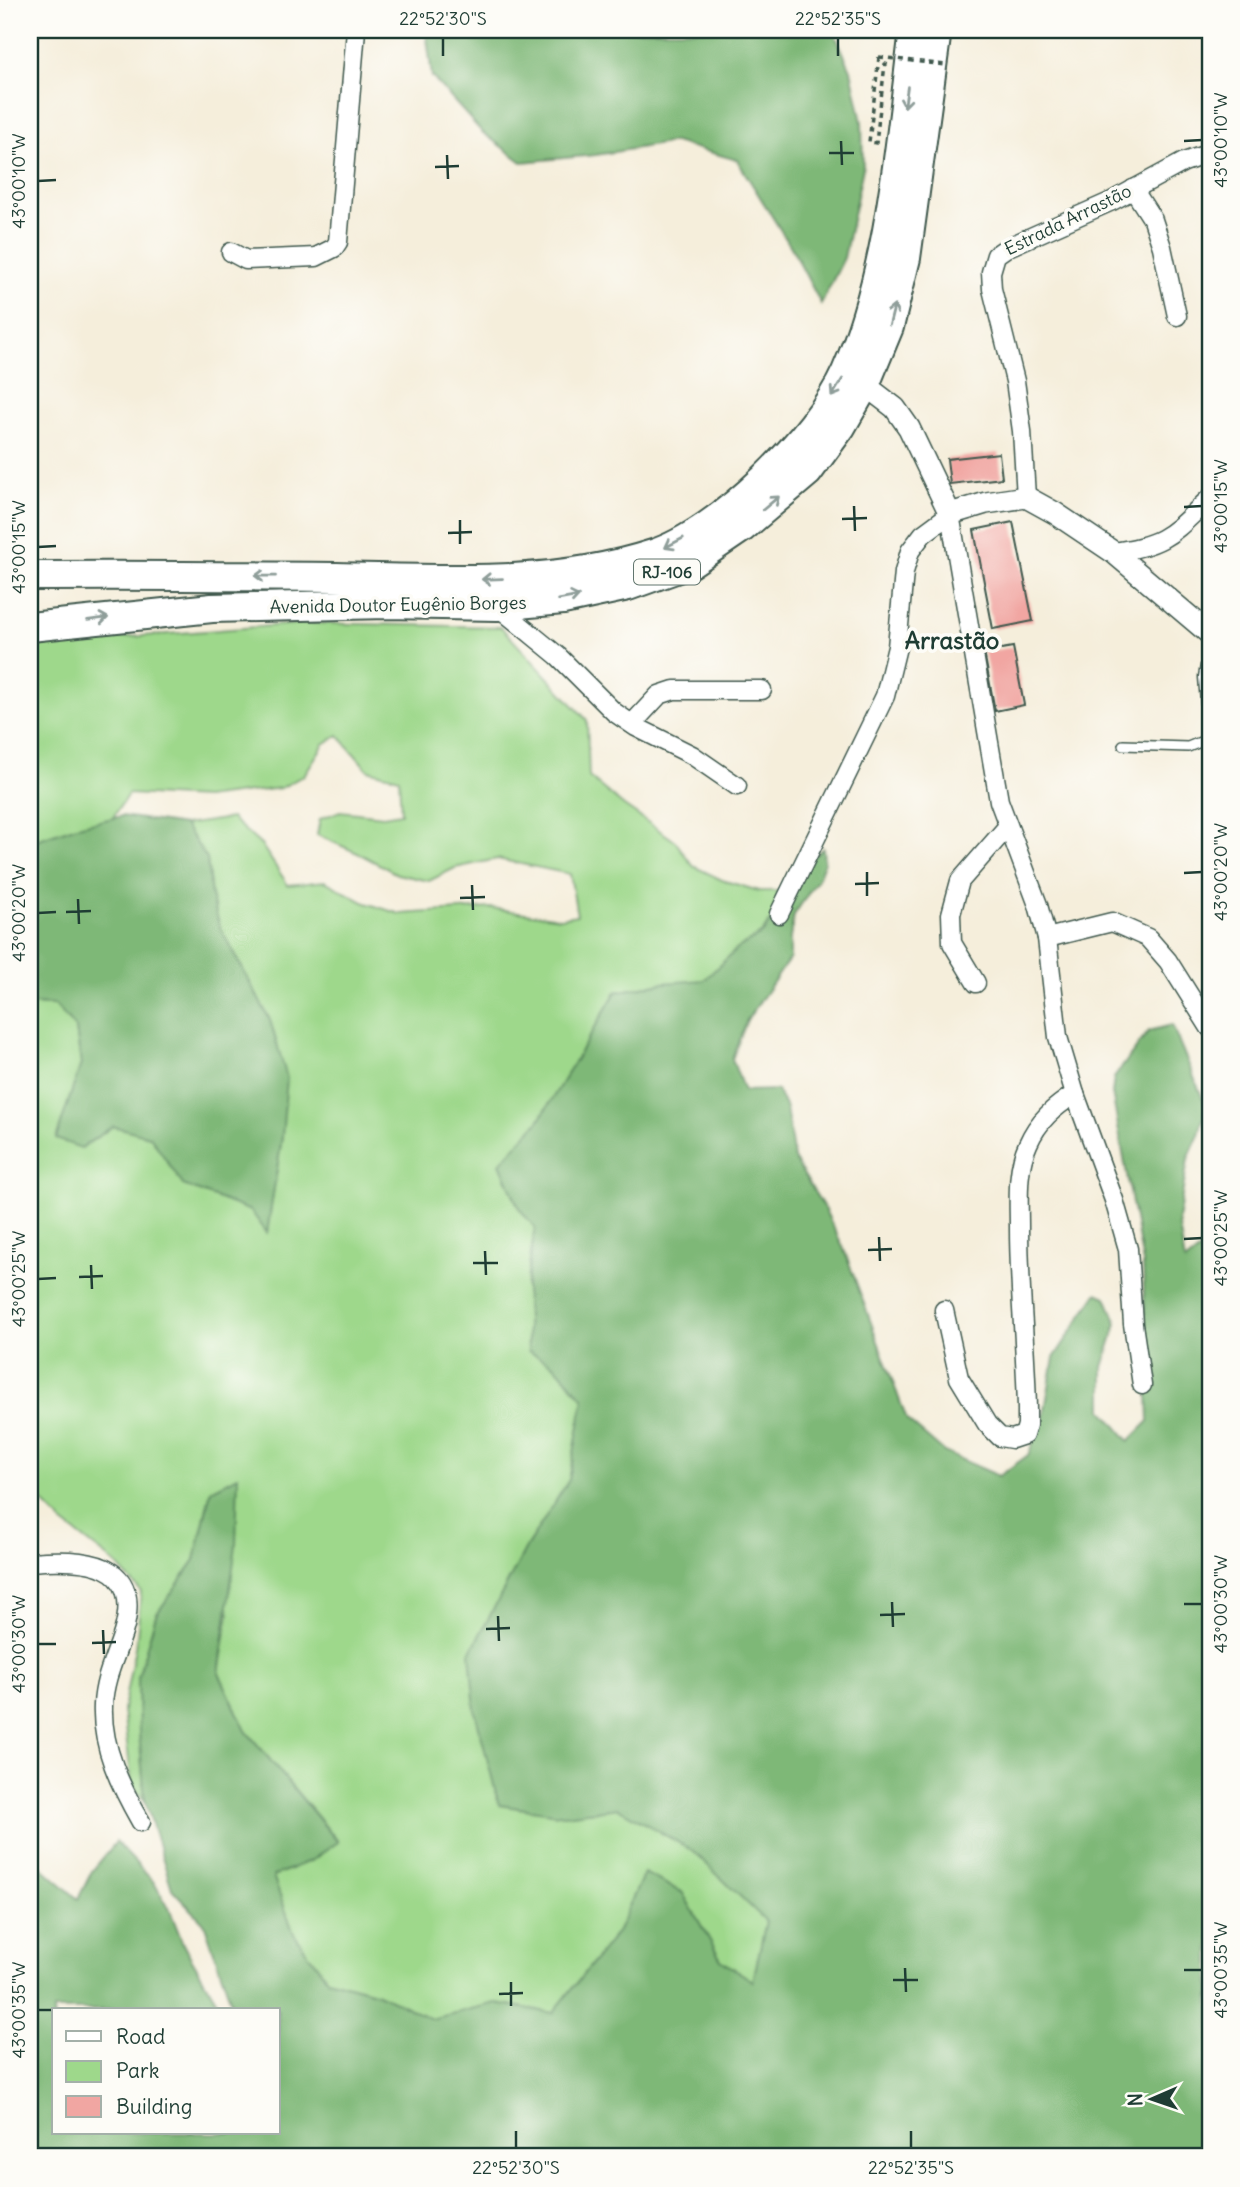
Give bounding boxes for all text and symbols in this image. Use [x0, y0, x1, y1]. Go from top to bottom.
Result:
text: 22°52'30"S [399, 7, 487, 30]
text: 22°52'35"S [795, 7, 881, 30]
one-way arrow [899, 86, 912, 108]
text: 43°00'10"W [1209, 92, 1232, 188]
text: 43°00'10"W [7, 133, 30, 229]
street label: Estrada Arrastão [1001, 179, 1135, 260]
one-way arrow [886, 305, 899, 327]
one-way arrow [829, 378, 843, 398]
text: 43°00'15"W [1209, 459, 1232, 553]
one-way arrow [762, 496, 780, 511]
text: 43°00'15"W [7, 500, 30, 594]
one-way arrow [665, 537, 685, 551]
road number: RJ-106 [634, 559, 700, 584]
one-way arrow [253, 569, 276, 583]
one-way arrow [481, 573, 504, 586]
street label: Avenida Doutor Eugênio Borges [269, 591, 527, 618]
one-way arrow [557, 591, 580, 604]
one-way arrow [86, 613, 108, 626]
district label: Arrastão [905, 625, 999, 655]
text: 43°00'20"W [1209, 823, 1232, 921]
text: 43°00'20"W [7, 864, 30, 962]
text: 43°00'25"W [1209, 1190, 1232, 1286]
text: 43°00'25"W [7, 1231, 30, 1327]
text: 43°00'30"W [1209, 1555, 1232, 1653]
text: 43°00'30"W [7, 1595, 30, 1693]
text: 43°00'35"W [1209, 1922, 1232, 2018]
text: 43°00'35"W [7, 1962, 30, 2058]
legend [52, 2008, 280, 2134]
text: Road [116, 2023, 165, 2050]
text: Park [116, 2057, 159, 2084]
north arrow [1118, 2064, 1188, 2134]
text: Building [116, 2093, 192, 2120]
text: N [1123, 2093, 1147, 2107]
text: 22°52'30"S [472, 2156, 560, 2179]
text: 22°52'35"S [868, 2156, 954, 2179]

